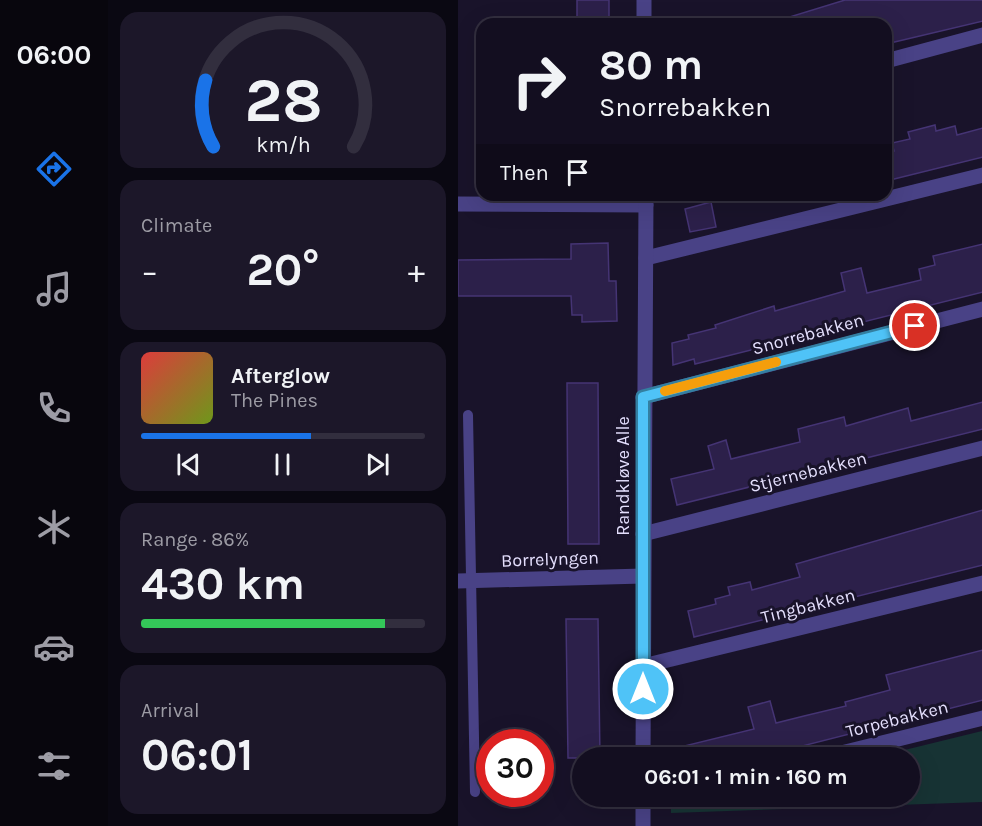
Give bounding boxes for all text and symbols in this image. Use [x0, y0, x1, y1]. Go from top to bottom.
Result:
text: 06:00 [17, 39, 91, 71]
text: 80 m [599, 40, 703, 90]
icon: right [500, 42, 578, 120]
text: 28 [244, 64, 322, 137]
text: Snorrebakken [599, 91, 771, 123]
text: km/h [256, 132, 310, 157]
icon: directions [33, 148, 75, 190]
icon: arrive [561, 156, 594, 189]
text: Then [500, 160, 549, 186]
text: Climate [141, 214, 212, 237]
text: 20° [246, 244, 320, 296]
text: − [141, 252, 158, 290]
text: + [408, 252, 425, 290]
icon: music [33, 268, 75, 310]
pin [889, 300, 940, 351]
street label: Snorrebakken [750, 309, 866, 359]
icon: arrive [898, 309, 931, 342]
text: Afterglow [231, 363, 330, 389]
icon: phone [33, 387, 75, 429]
text: The Pines [231, 389, 318, 412]
street label: Randkløve Alle [612, 416, 634, 536]
street label: Stjernebakken [747, 447, 869, 497]
icon: previous [172, 448, 205, 481]
icon: pause [266, 448, 299, 481]
icon: next [361, 448, 394, 481]
icon: climate [33, 506, 75, 548]
text: Range · 86% [141, 528, 249, 551]
street label: Borrelyngen [501, 546, 599, 572]
text: 430 km [141, 558, 305, 610]
street label: Tingbakken [759, 584, 857, 628]
icon: car [33, 626, 75, 668]
position arrow [611, 657, 675, 721]
street label: Torpebakken [844, 696, 950, 742]
text: Arrival [141, 699, 200, 722]
text: 06:01 [141, 729, 253, 781]
speed limit sign: 30 [476, 729, 554, 807]
icon: filters [33, 745, 75, 787]
text: 06:01 · 1 min · 160 m [644, 764, 848, 790]

